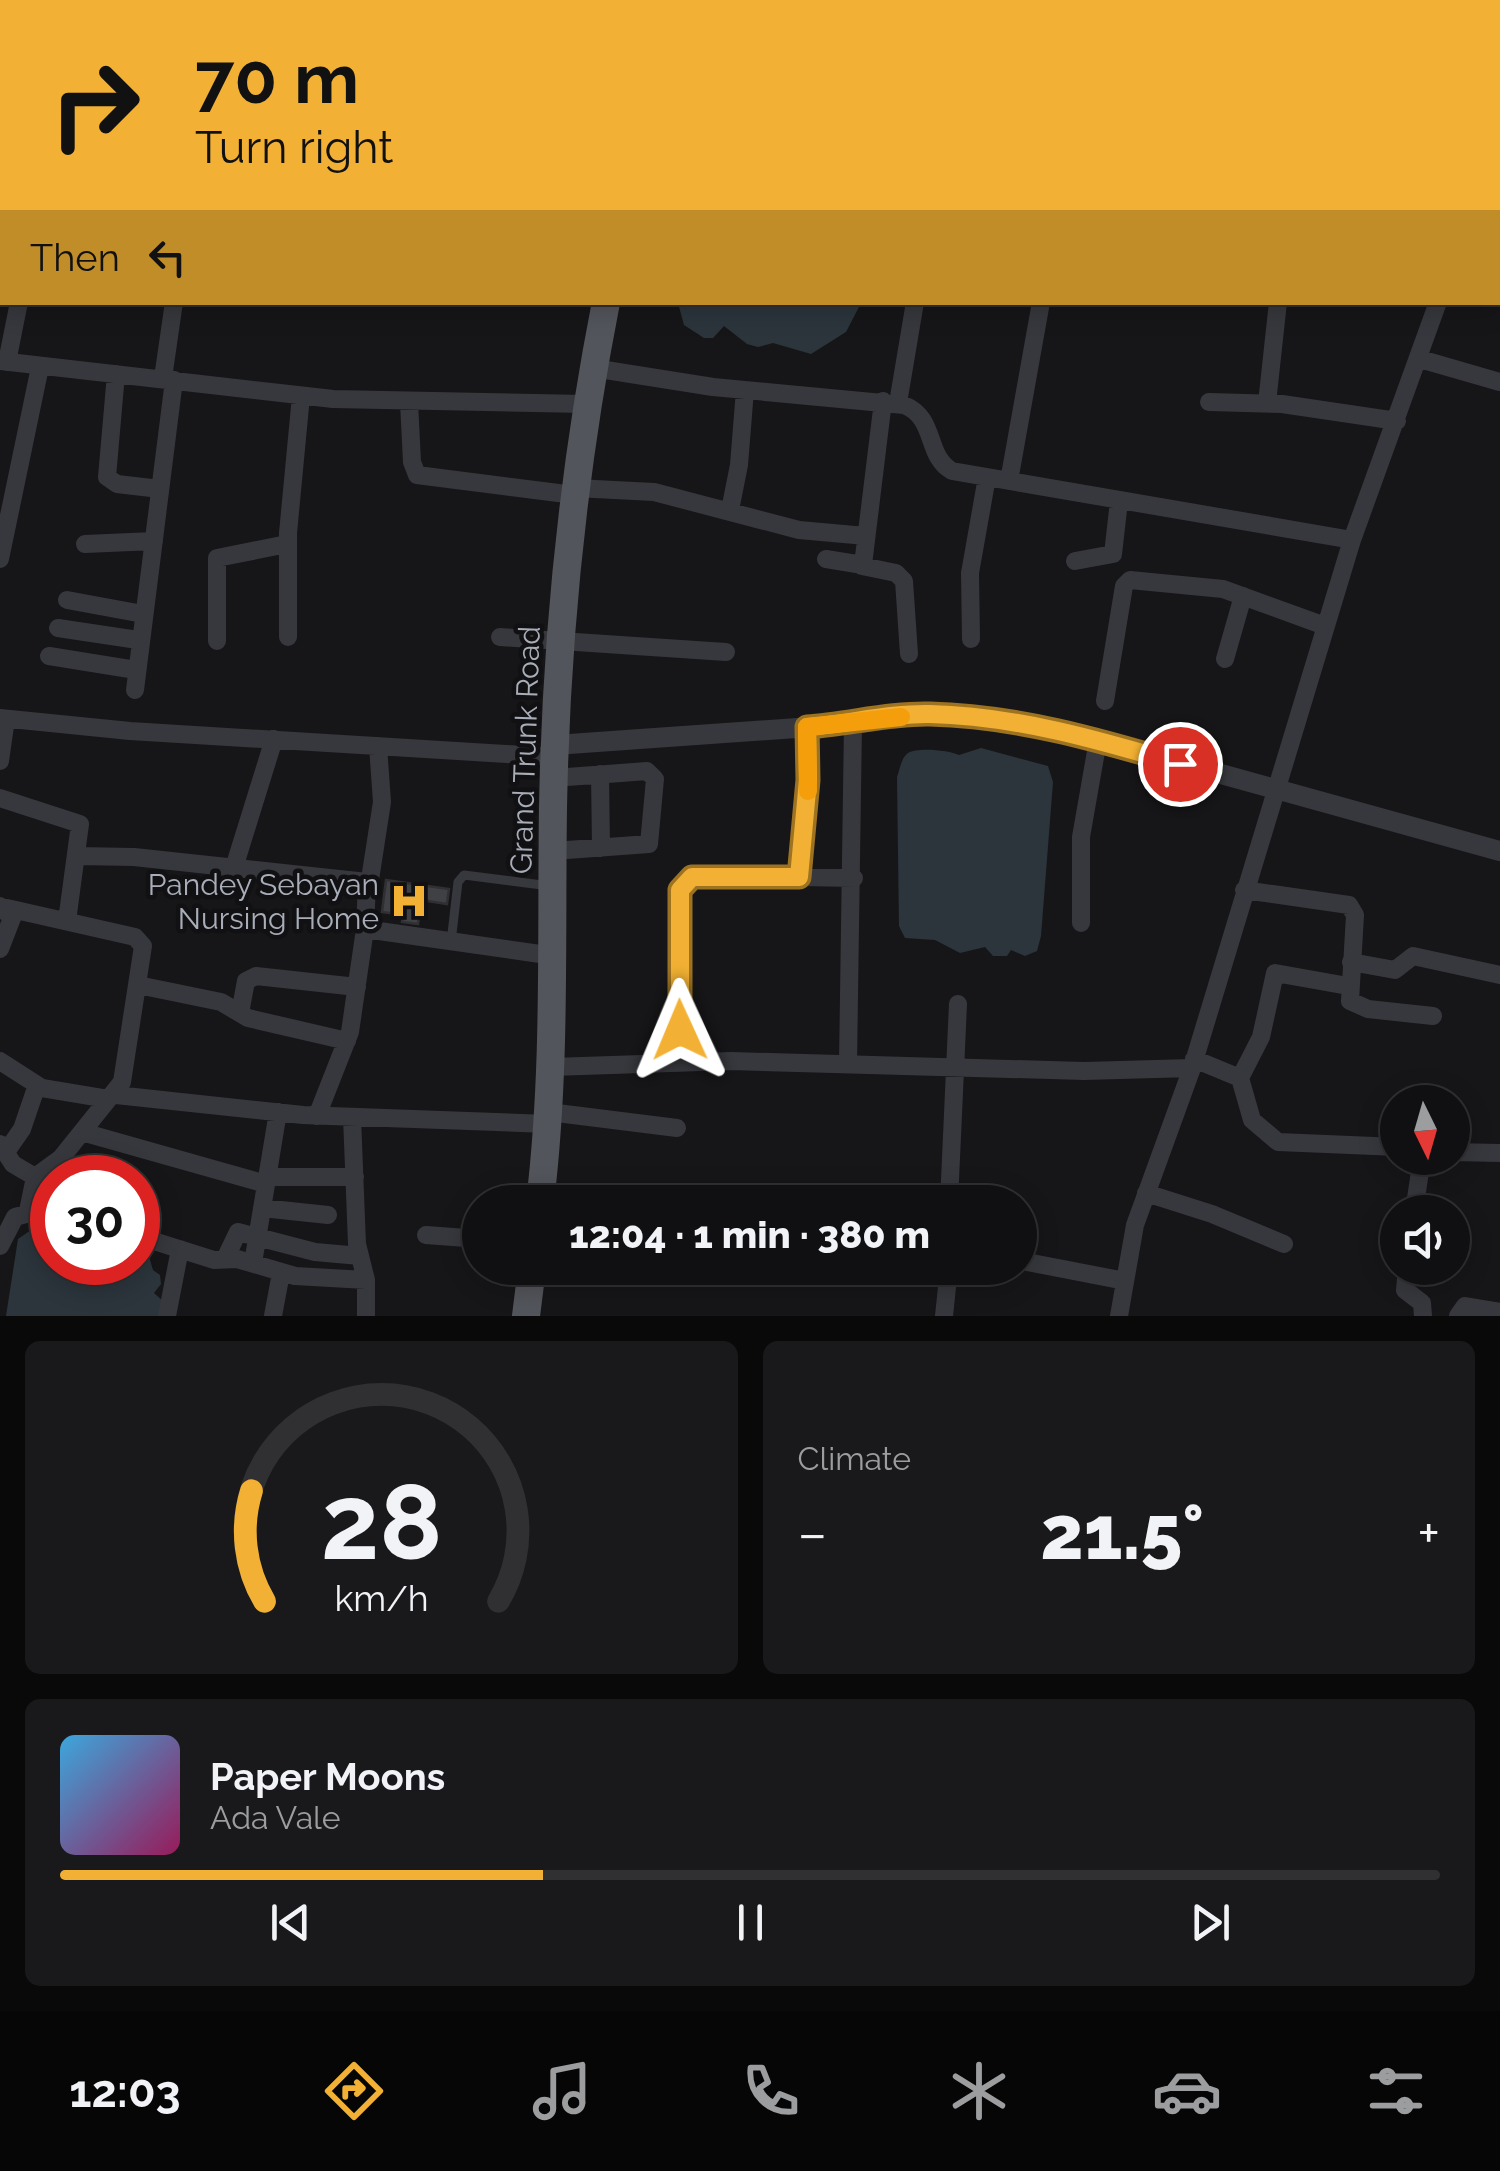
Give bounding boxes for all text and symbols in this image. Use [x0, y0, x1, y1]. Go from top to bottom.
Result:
text: 70 m [195, 37, 359, 119]
icon: right [30, 40, 160, 170]
text: Turn right [195, 121, 393, 174]
icon: left [140, 230, 195, 285]
text: Then [30, 235, 120, 280]
street label: Grand Trunk Road [503, 625, 547, 875]
pin [1138, 722, 1223, 807]
icon: arrive [1153, 737, 1208, 792]
place label: Pandey Sebayan Nursing Home [148, 867, 379, 936]
hospital icon: Pandey Sebayan Nursing Home [388, 880, 430, 922]
position arrow [628, 978, 732, 1082]
north arrow [1380, 1085, 1470, 1175]
map controls [1380, 1085, 1470, 1285]
speed limit sign: 30 [30, 1155, 160, 1285]
button: sound [1380, 1195, 1470, 1285]
text: 12:04 · 1 min · 380 m [569, 1212, 930, 1257]
text: Climate [798, 1440, 911, 1477]
text: 28 [321, 1461, 442, 1583]
text: 21.5° [1040, 1488, 1204, 1577]
text: − [798, 1501, 827, 1566]
text: + [1417, 1501, 1440, 1566]
text: km/h [334, 1577, 428, 1619]
text: Paper Moons [210, 1754, 445, 1799]
text: Ada Vale [210, 1799, 341, 1836]
icon: previous [263, 1895, 318, 1950]
icon: pause [723, 1895, 778, 1950]
icon: next [1183, 1895, 1238, 1950]
icon: directions [319, 2056, 389, 2126]
icon: music [527, 2056, 597, 2126]
icon: phone [736, 2056, 806, 2126]
icon: climate [944, 2056, 1014, 2126]
icon: car [1152, 2056, 1222, 2126]
icon: filters [1361, 2056, 1431, 2126]
text: 12:03 [69, 2065, 181, 2118]

